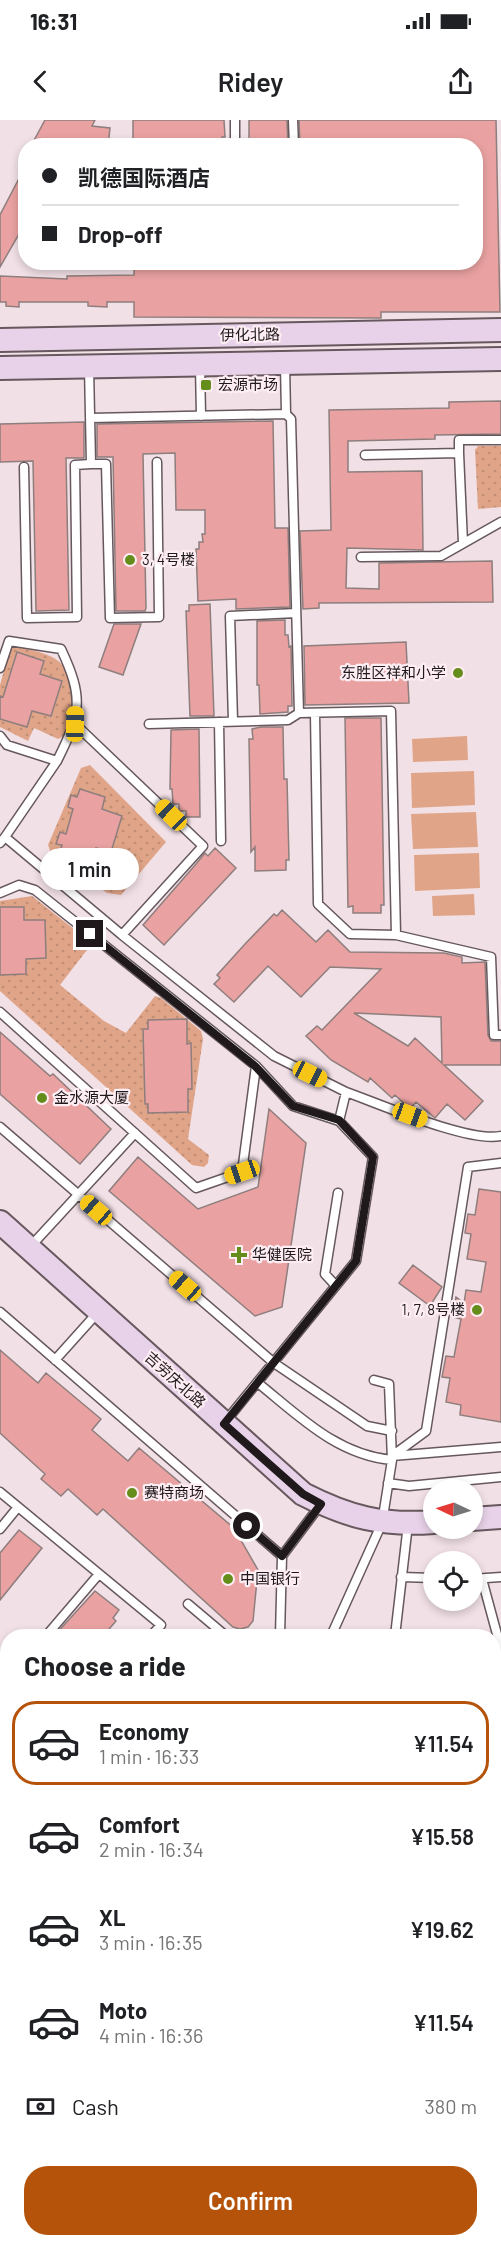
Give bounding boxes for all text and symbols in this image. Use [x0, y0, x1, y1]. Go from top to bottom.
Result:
text: 16:31 [30, 8, 77, 34]
icon: back [24, 65, 57, 98]
text: Ridey [218, 65, 283, 97]
icon: share [444, 65, 477, 98]
text: 凯德国际酒店 [78, 164, 210, 190]
text: Drop-off [78, 221, 162, 247]
street label: 伊化北路 [220, 324, 280, 344]
place label: 宏源市场 [218, 375, 278, 393]
marker: 宏源市场 [199, 378, 213, 392]
place label: 3, 4号楼 [142, 550, 195, 568]
marker: 3, 4号楼 [123, 553, 137, 567]
place label: 东胜区祥和小学 [341, 663, 446, 681]
marker: 东胜区祥和小学 [451, 666, 465, 680]
car [66, 706, 84, 742]
car [152, 796, 190, 834]
callout: 1 min [40, 847, 140, 889]
text: 1 min [68, 857, 111, 881]
route end [76, 920, 103, 947]
car [290, 1058, 330, 1090]
place label: 金水源大厦 [54, 1088, 129, 1106]
marker: 金水源大厦 [35, 1091, 49, 1105]
car [390, 1100, 430, 1130]
car [222, 1158, 262, 1186]
car [77, 1191, 115, 1229]
place label: 华健医院 [252, 1245, 312, 1263]
marker: 华健医院 [230, 1246, 248, 1264]
car [166, 1267, 204, 1305]
place label: 1, 7, 8号楼 [402, 1300, 465, 1318]
marker: 1, 7, 8号楼 [470, 1303, 484, 1317]
street label: 吉劳庆北路 [142, 1347, 210, 1411]
north arrow [423, 1479, 483, 1539]
map controls [423, 1479, 483, 1611]
place label: 赛特商场 [144, 1483, 204, 1501]
marker: 赛特商场 [125, 1486, 139, 1500]
route start [233, 1512, 260, 1539]
button: locate [423, 1551, 483, 1611]
place label: 中国银行 [240, 1569, 300, 1587]
marker: 中国银行 [221, 1572, 235, 1586]
text: Choose a ride [24, 1649, 186, 1681]
icon: car [27, 1716, 81, 1770]
text: Economy [99, 1718, 189, 1744]
text: ¥11.54 [413, 1730, 474, 1756]
text: 1 min · 16:33 [99, 1744, 199, 1768]
icon: car [27, 1809, 81, 1863]
text: Comfort [99, 1811, 180, 1837]
text: ¥15.58 [410, 1823, 474, 1849]
text: 2 min · 16:34 [99, 1837, 204, 1861]
icon: car [27, 1902, 81, 1956]
text: XL [99, 1904, 125, 1930]
text: ¥19.62 [410, 1916, 474, 1942]
text: 3 min · 16:35 [99, 1930, 203, 1954]
icon: car [27, 1995, 81, 2049]
text: Moto [99, 1997, 147, 2023]
text: ¥11.54 [413, 2009, 474, 2035]
text: 4 min · 16:36 [99, 2023, 203, 2047]
icon: cash [24, 2090, 57, 2123]
text: Cash [72, 2093, 119, 2119]
text: 380 m [424, 2094, 477, 2118]
button: Confirm [24, 2166, 477, 2235]

